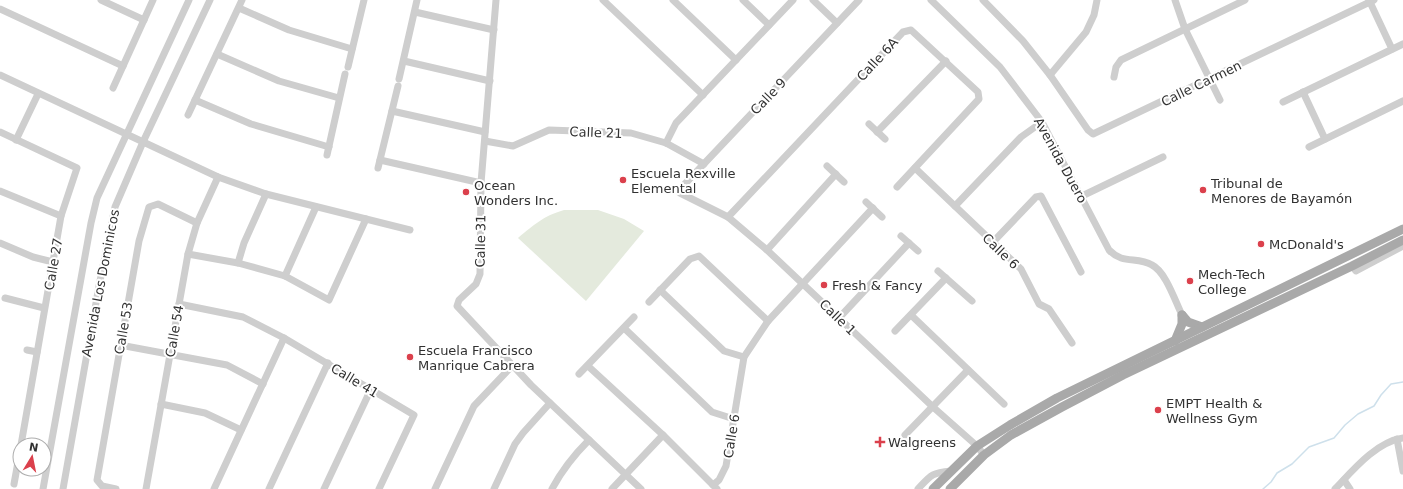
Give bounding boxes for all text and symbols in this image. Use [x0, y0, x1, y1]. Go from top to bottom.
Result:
street label: Calle 6A [854, 35, 901, 84]
street label: Calle Carmen [1159, 58, 1244, 109]
street label: Calle 9 [747, 75, 789, 118]
street label: Avenida Duero [1031, 115, 1090, 206]
street label: Calle 21 [569, 124, 623, 141]
place label: Escuela Rexville Elemental [631, 166, 736, 196]
marker: Escuela Rexville Elemental [618, 175, 628, 185]
place label: Tribunal de Menores de Bayamón [1210, 176, 1352, 206]
place label: Ocean Wonders Inc. [474, 178, 558, 208]
marker: Tribunal de Menores de Bayamón [1198, 185, 1208, 195]
marker: Ocean Wonders Inc. [461, 187, 471, 197]
street label: Avenida Los Dominicos [79, 208, 122, 358]
street label: Calle 31 [473, 214, 488, 268]
street label: Calle 6 [979, 230, 1022, 272]
street label: Calle 27 [42, 237, 65, 291]
place label: McDonald's [1269, 237, 1344, 252]
marker: McDonald's [1256, 239, 1266, 249]
place label: Mech-Tech College [1198, 267, 1265, 297]
marker: Mech-Tech College [1185, 276, 1195, 286]
place label: Fresh & Fancy [832, 278, 923, 293]
marker: Fresh & Fancy [819, 280, 829, 290]
street label: Calle 1 [816, 296, 859, 338]
street label: Calle 53 [112, 301, 135, 355]
street label: Calle 54 [163, 304, 186, 358]
place label: Escuela Francisco Manrique Cabrera [418, 343, 535, 373]
marker: Escuela Francisco Manrique Cabrera [405, 352, 415, 362]
street label: Calle 41 [328, 360, 381, 400]
place label: EMPT Health & Wellness Gym [1166, 396, 1262, 426]
marker: EMPT Health & Wellness Gym [1153, 405, 1163, 415]
street label: Calle 6 [721, 413, 742, 459]
place label: Walgreens [888, 435, 956, 450]
north arrow [12, 437, 52, 477]
marker: Walgreens [875, 437, 885, 447]
text: N [28, 440, 39, 455]

